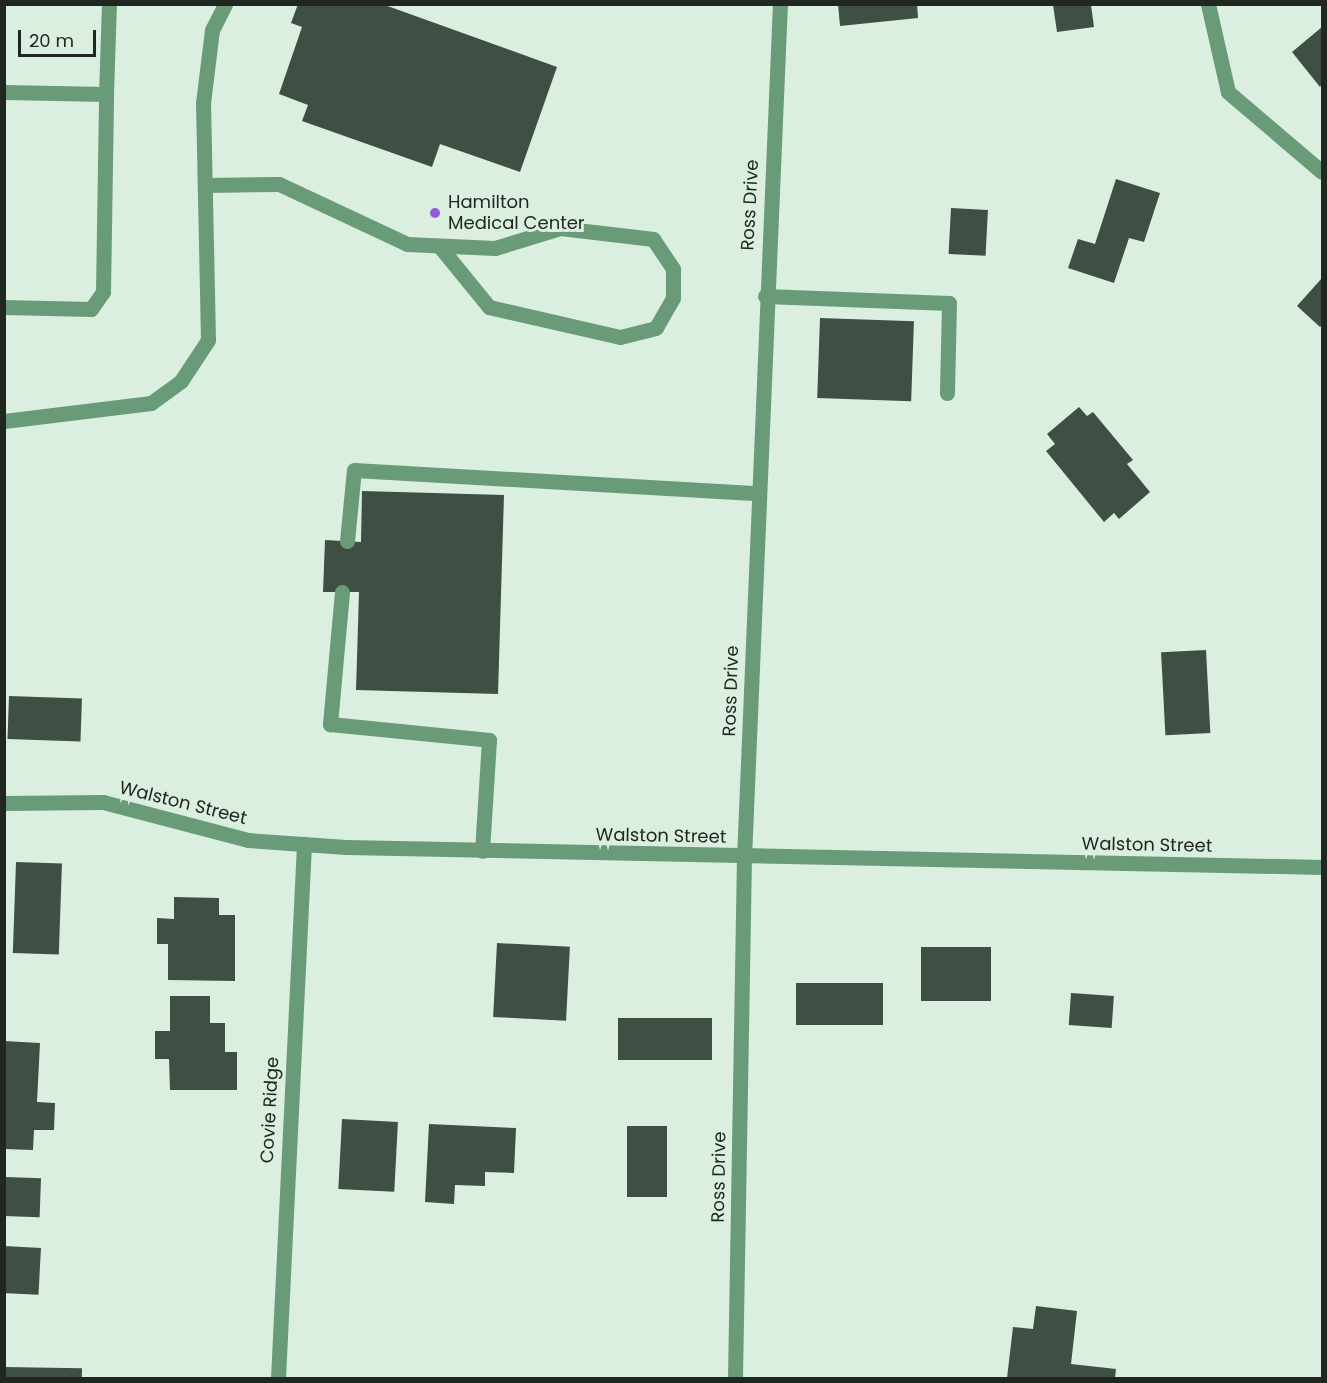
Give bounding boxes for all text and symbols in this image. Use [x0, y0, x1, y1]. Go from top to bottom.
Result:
scale bar [21, 18, 99, 56]
text: 20 m [29, 28, 74, 53]
street label: Ross Drive [737, 159, 763, 251]
place label: Hamilton Medical Center [448, 192, 585, 234]
marker: Hamilton Medical Center [426, 204, 444, 222]
street label: Ross Drive [719, 645, 743, 737]
street label: Walston Street [117, 777, 249, 829]
street label: Walston Street [595, 824, 727, 848]
street label: Walston Street [1081, 833, 1213, 857]
street label: Covie Ridge [256, 1056, 284, 1164]
street label: Ross Drive [707, 1131, 731, 1223]

